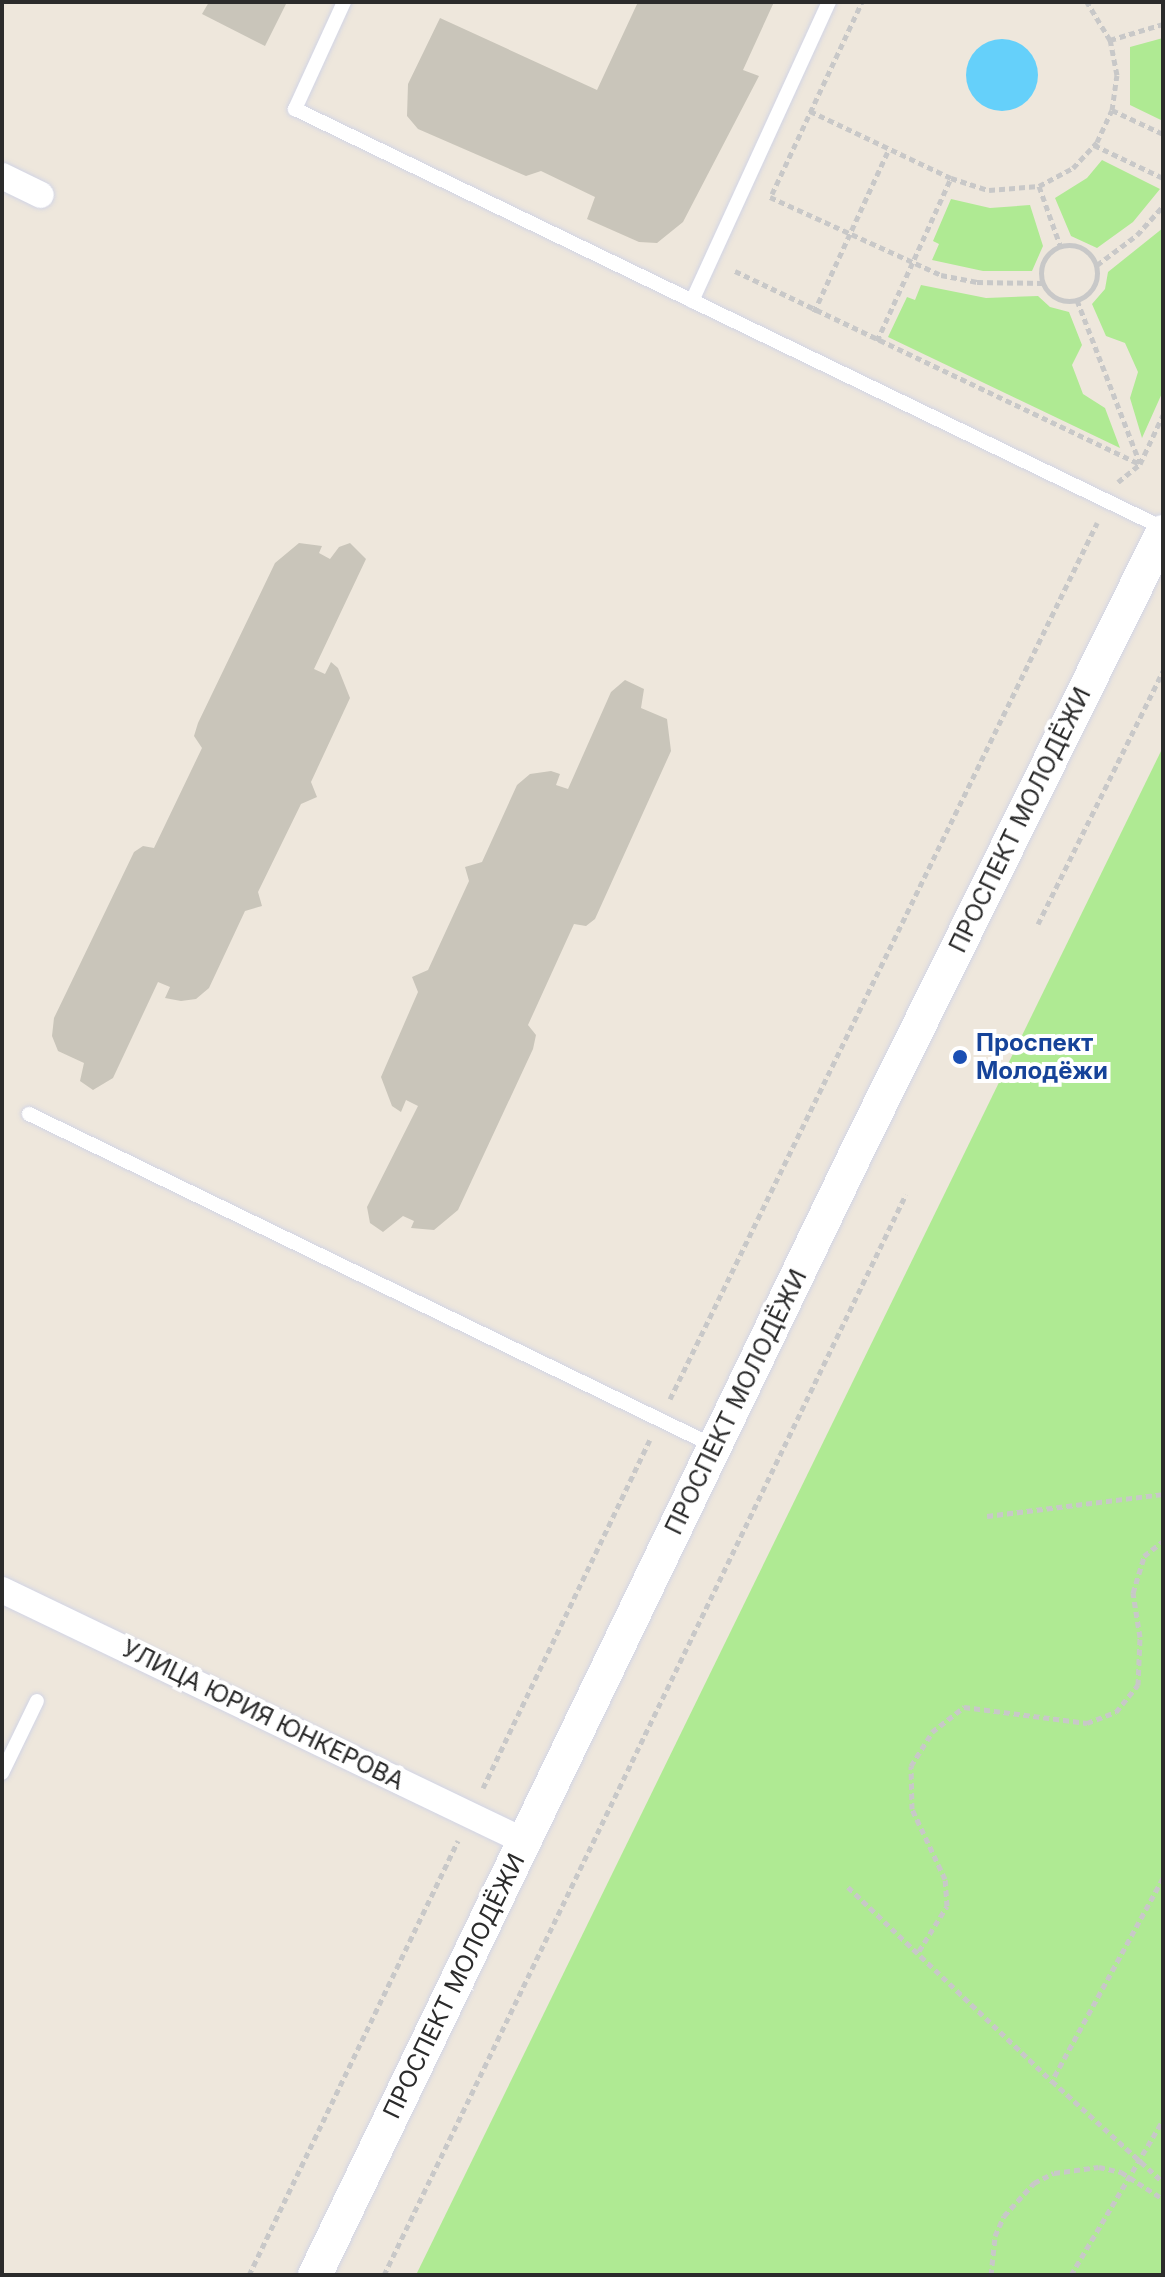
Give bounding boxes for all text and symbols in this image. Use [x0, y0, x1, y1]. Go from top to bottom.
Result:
street label: ПРОСПЕКТ МОЛОДЁЖИ [943, 683, 1097, 957]
place label: Проспект Молодёжи [976, 1029, 1108, 1085]
marker: Проспект Молодёжи [951, 1048, 969, 1066]
street label: ПРОСПЕКТ МОЛОДЁЖИ [659, 1265, 813, 1539]
street label: УЛИЦА ЮРИЯ ЮНКЕРОВА [117, 1634, 409, 1796]
street label: ПРОСПЕКТ МОЛОДЁЖИ [377, 1849, 531, 2123]

